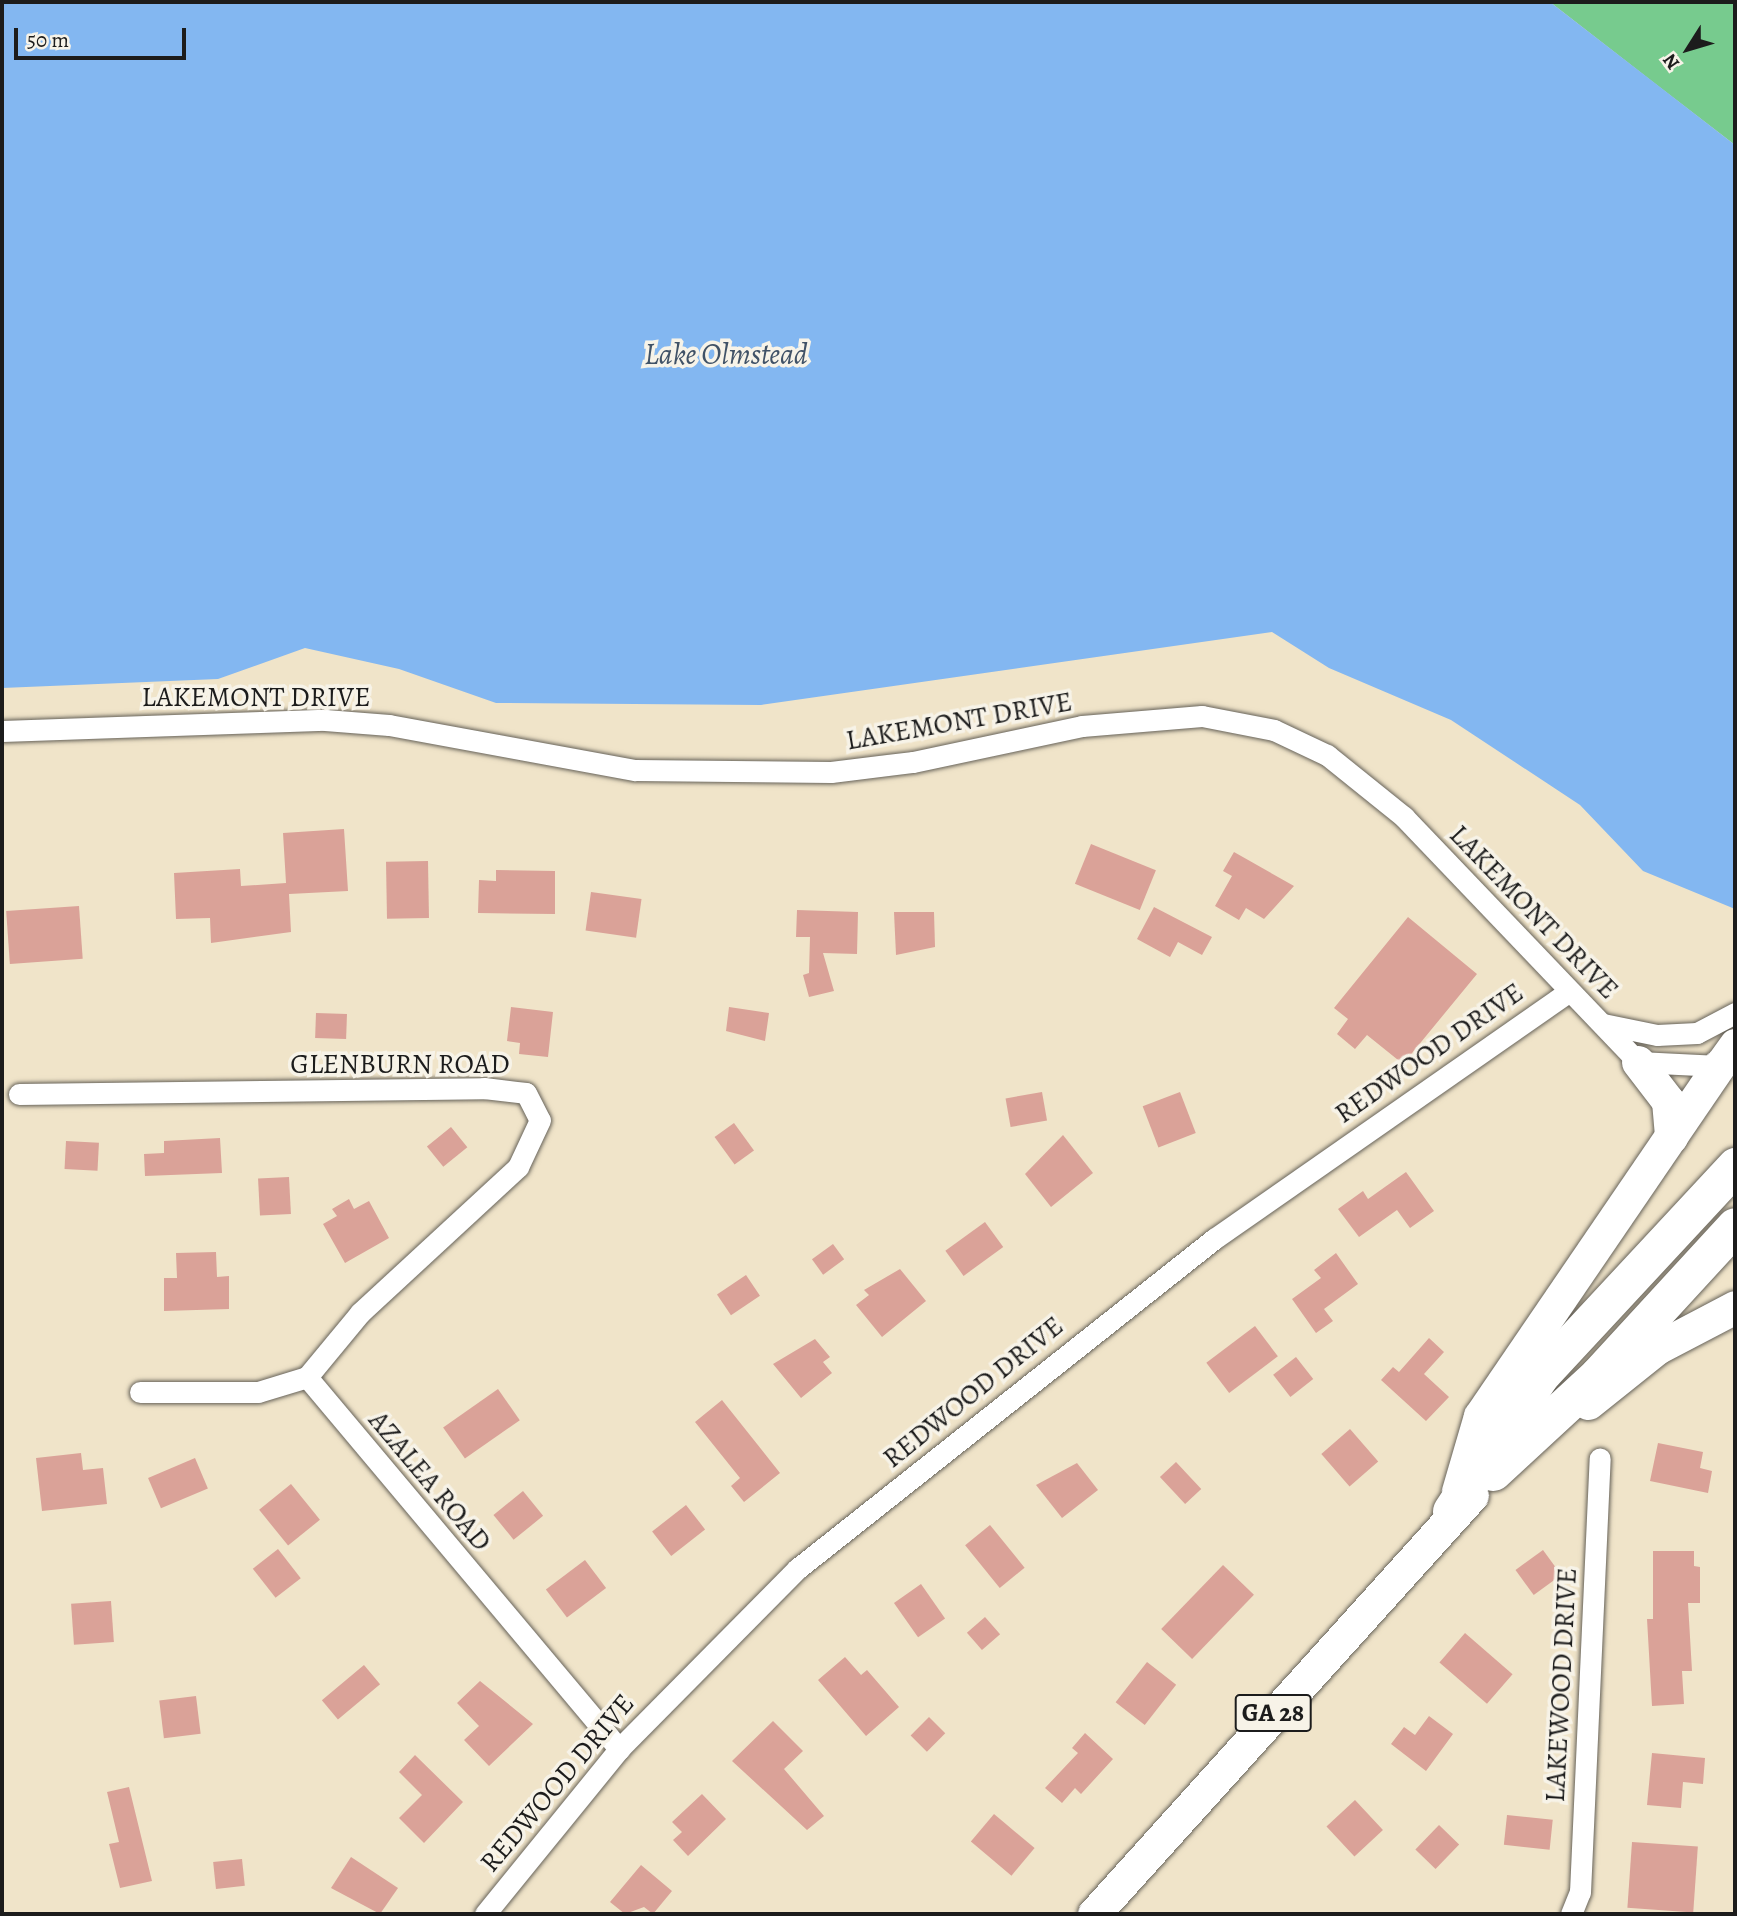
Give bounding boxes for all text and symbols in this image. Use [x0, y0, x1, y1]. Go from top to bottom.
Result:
scale bar [18, 14, 189, 58]
north arrow [1653, 14, 1723, 84]
text: 50 m [27, 26, 69, 54]
text: N [1657, 48, 1686, 75]
water label: Lake Olmstead [644, 336, 808, 372]
street label: LAKEMONT DRIVE [141, 680, 371, 714]
street label: LAKEMONT DRIVE [843, 685, 1075, 757]
street label: LAKEMONT DRIVE [1442, 818, 1626, 1006]
street label: REDWOOD DRIVE [1328, 975, 1530, 1131]
street label: GLENBURN ROAD [290, 1047, 510, 1081]
street label: REDWOOD DRIVE [876, 1309, 1070, 1475]
street label: AZALEA ROAD [362, 1404, 498, 1558]
street label: LAKEWOOD DRIVE [1538, 1567, 1584, 1803]
street label: REDWOOD DRIVE [473, 1687, 641, 1879]
road number: GA 28 [1234, 1690, 1312, 1736]

